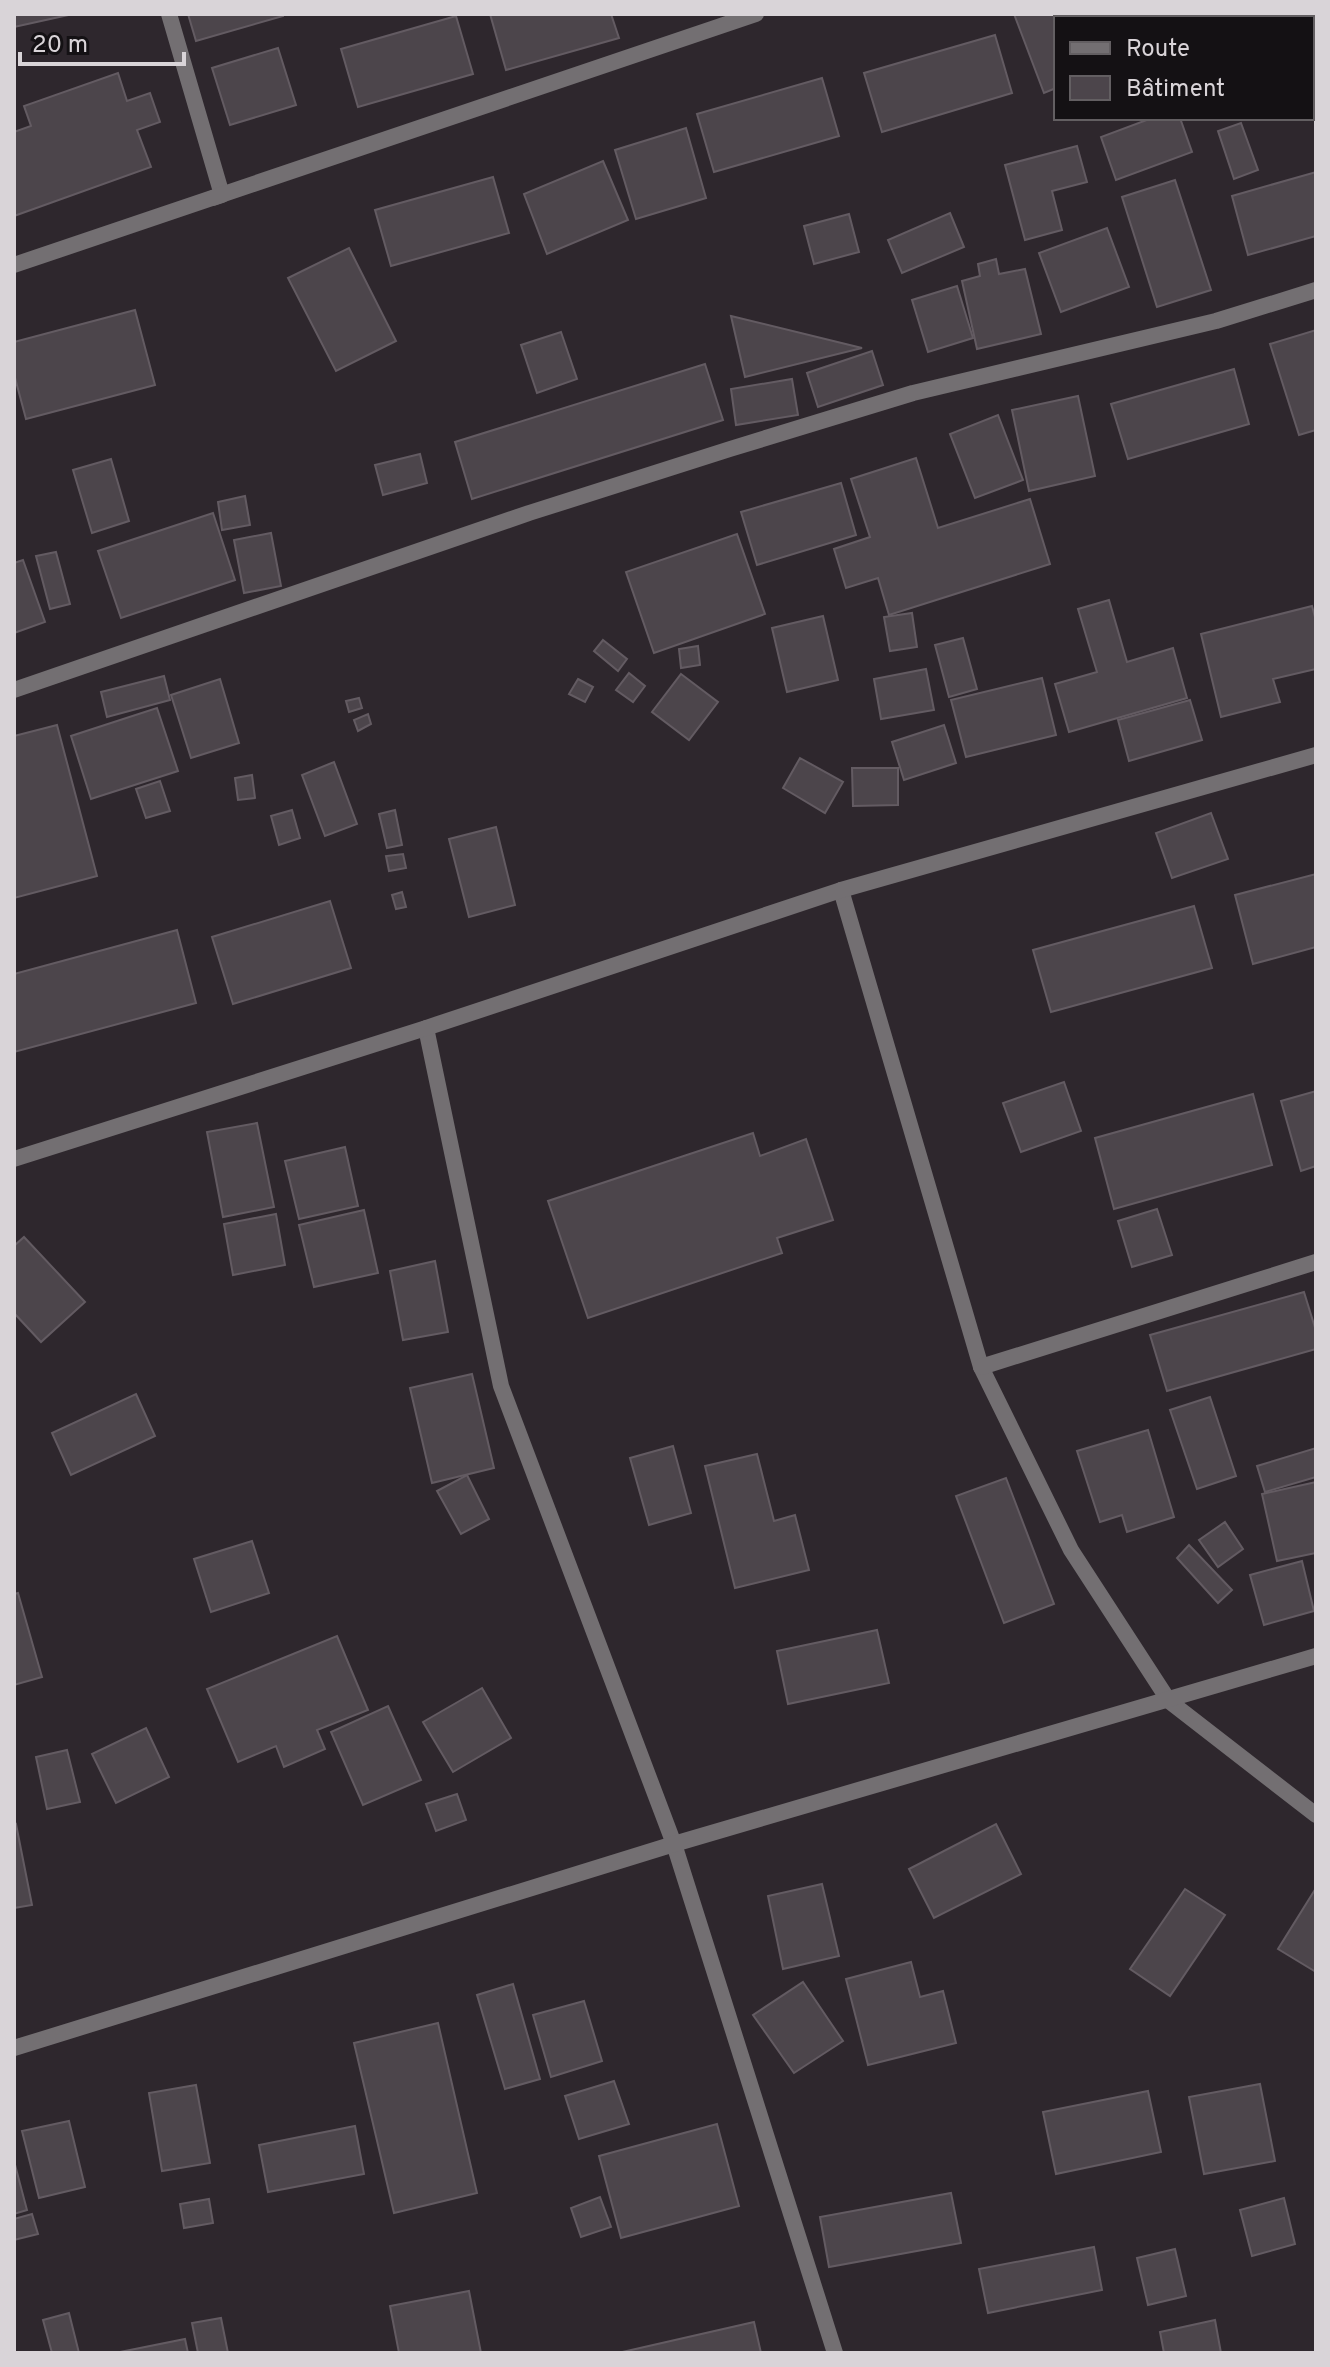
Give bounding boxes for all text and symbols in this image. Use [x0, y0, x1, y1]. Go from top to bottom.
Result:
scale bar [20, 16, 184, 66]
legend [1054, 16, 1314, 120]
text: 20 m [32, 31, 88, 61]
text: Route [1126, 35, 1190, 65]
text: Bâtiment [1126, 75, 1225, 105]

